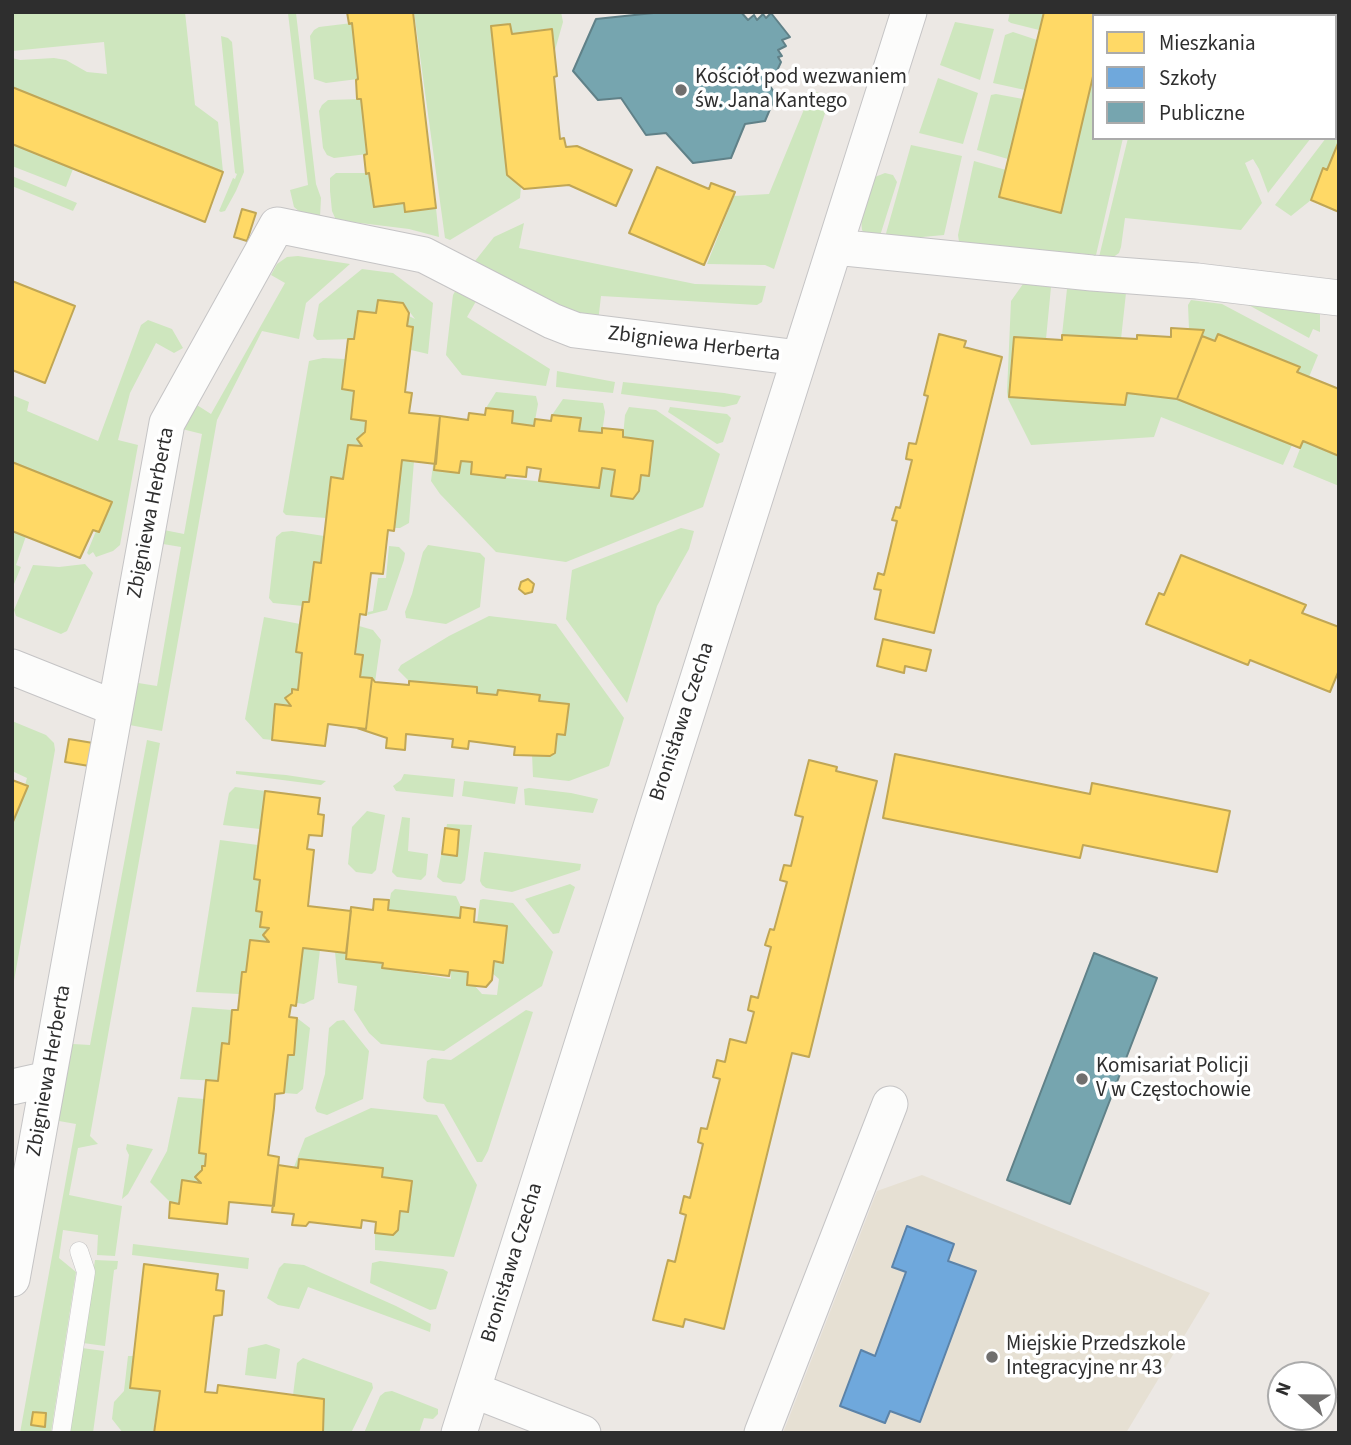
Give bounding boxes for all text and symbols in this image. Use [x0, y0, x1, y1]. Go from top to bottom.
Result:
legend [1092, 14, 1337, 140]
text: Mieszkania [1159, 28, 1256, 58]
text: Szkoły [1159, 63, 1217, 93]
place label: Kościół pod wezwaniem św. Jana Kantego [695, 65, 907, 115]
marker: Kościół pod wezwaniem św. Jana Kantego [673, 82, 689, 98]
text: Publiczne [1159, 98, 1245, 128]
street label: Zbigniewa Herberta [606, 322, 782, 368]
street label: Zbigniewa Herberta [123, 425, 181, 601]
street label: Bronisława Czecha [645, 639, 721, 805]
street label: Zbigniewa Herberta [23, 983, 77, 1159]
place label: Komisariat Policji V w Częstochowie [1096, 1054, 1251, 1104]
marker: Komisariat Policji V w Częstochowie [1074, 1071, 1090, 1087]
street label: Bronisława Czecha [477, 1180, 549, 1346]
place label: Miejskie Przedszkole Integracyjne nr 43 [1006, 1332, 1186, 1382]
marker: Miejskie Przedszkole Integracyjne nr 43 [984, 1349, 1000, 1365]
north arrow [1267, 1361, 1337, 1431]
text: N [1269, 1378, 1299, 1400]

